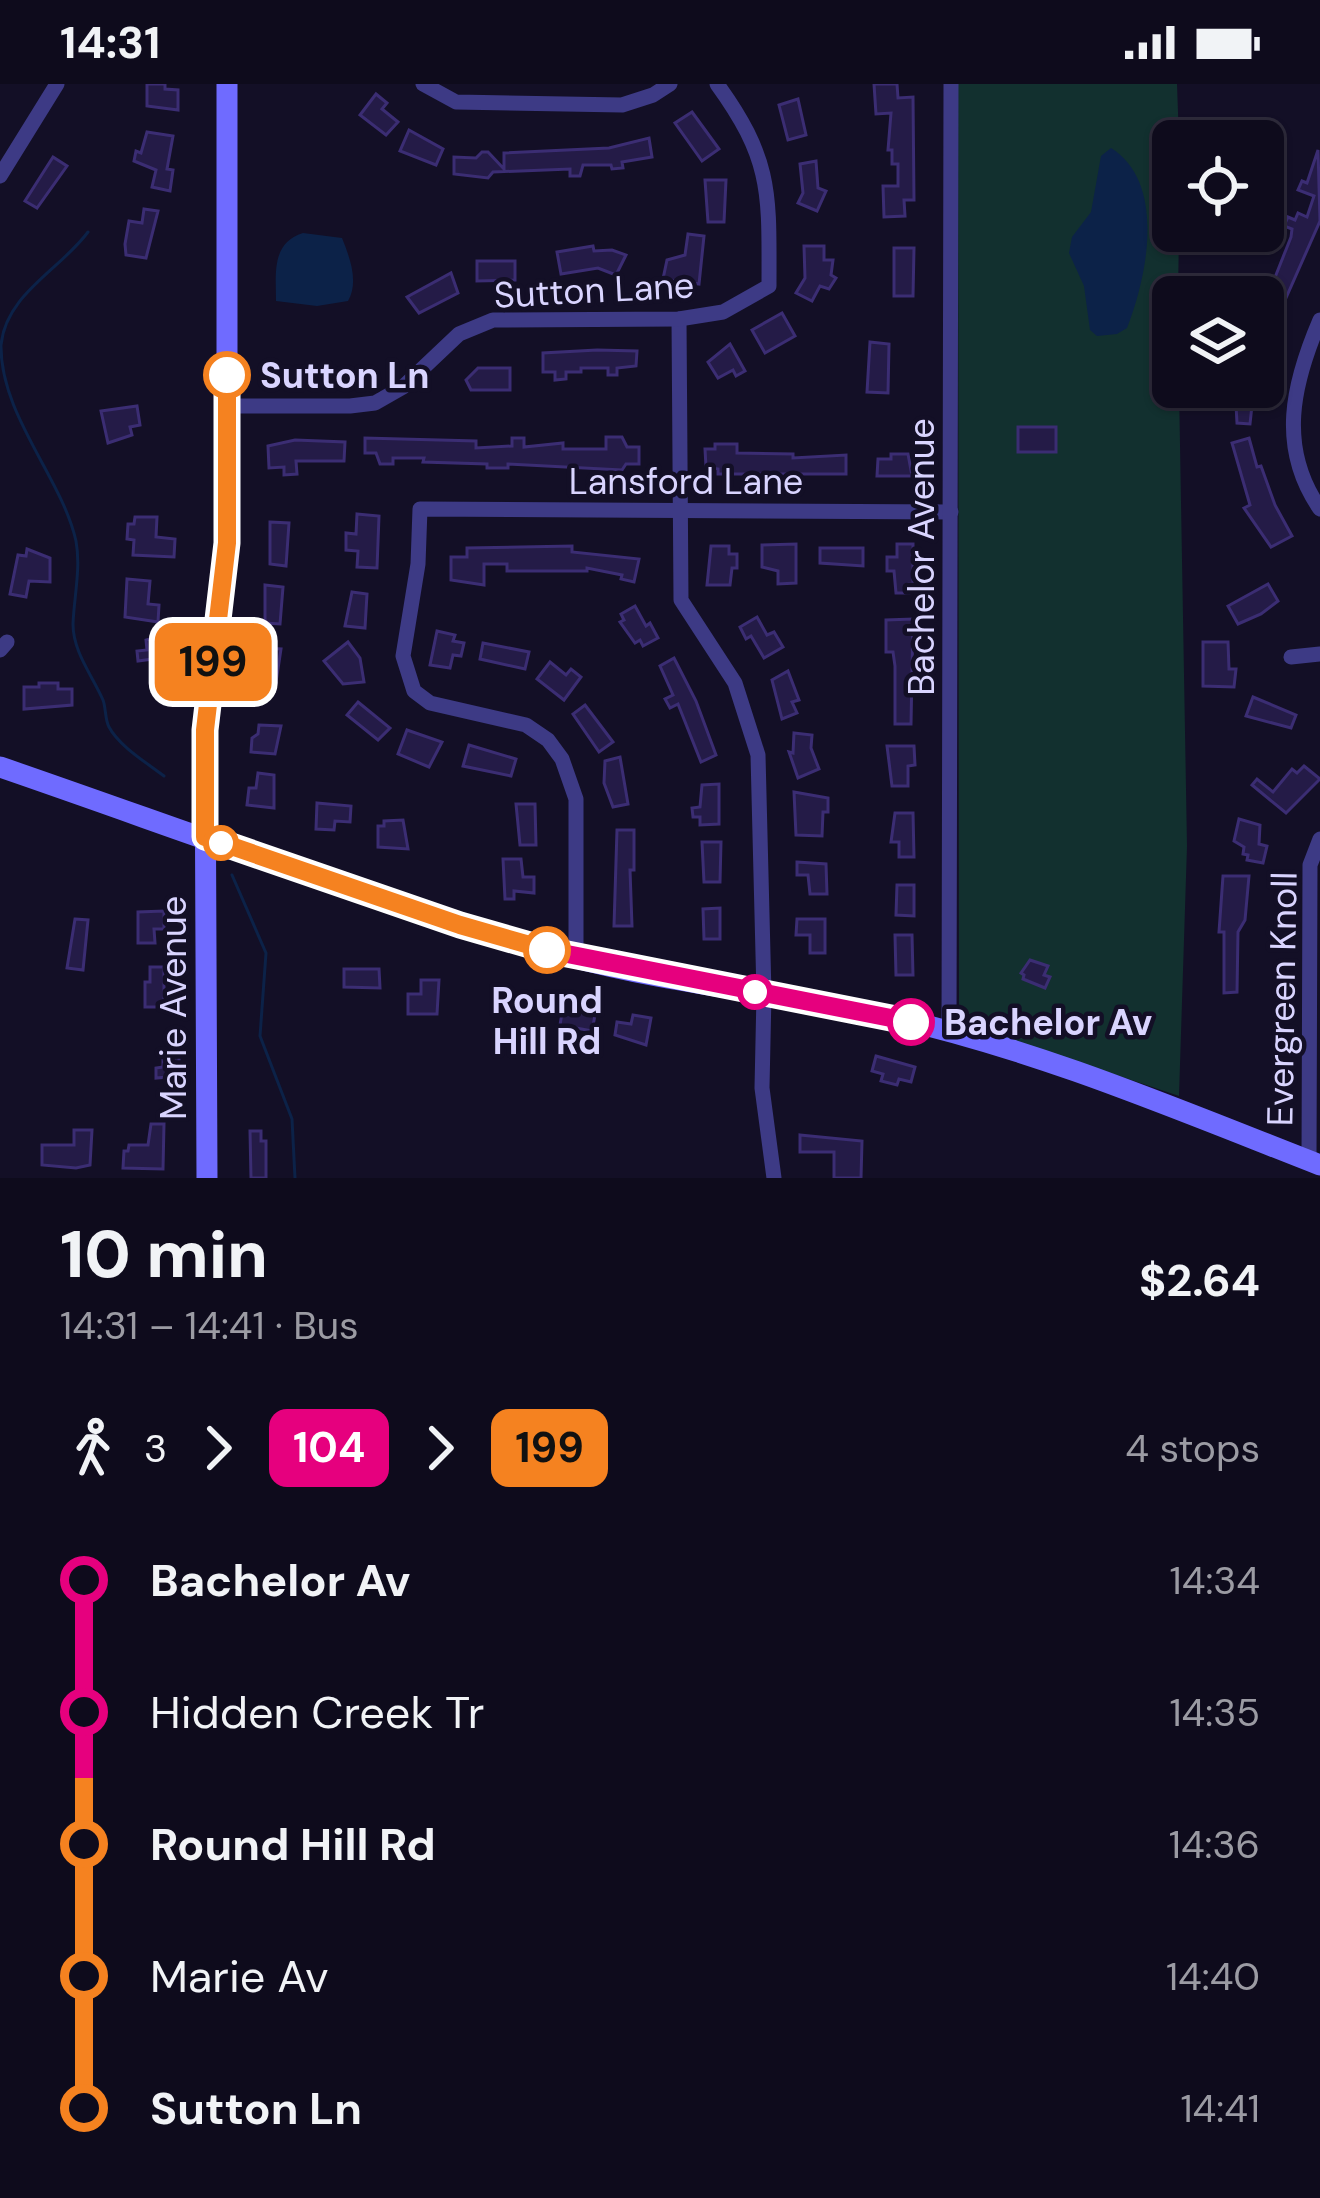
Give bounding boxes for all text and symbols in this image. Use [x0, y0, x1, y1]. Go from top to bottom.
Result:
text: 14:31 [60, 13, 160, 72]
map controls [1152, 120, 1284, 408]
button: locate [1152, 120, 1284, 252]
street label: Sutton Lane [493, 261, 695, 319]
button: layers [1152, 276, 1284, 408]
place label: Sutton Ln [260, 352, 430, 399]
marker: Sutton Ln [205, 353, 249, 397]
street label: Bachelor Avenue [898, 418, 945, 696]
street label: Lansford Lane [569, 458, 803, 505]
line badge: 199 [144, 623, 282, 701]
text: 199 [179, 634, 247, 689]
unlabelled marker [205, 827, 237, 859]
street label: Evergreen Knoll [1256, 871, 1308, 1127]
street label: Marie Avenue [150, 896, 197, 1120]
marker: Round Hill Rd [525, 928, 569, 972]
unlabelled marker [739, 976, 771, 1008]
place label: Round Hill Rd [491, 977, 603, 1065]
place label: Bachelor Av [944, 999, 1152, 1046]
marker: Bachelor Av [889, 1000, 933, 1044]
text: 10 min [60, 1212, 268, 1297]
text: $2.64 [1139, 1251, 1260, 1310]
text: 14:31 – 14:41 · Bus [60, 1300, 359, 1351]
icon: walk [60, 1415, 126, 1481]
icon: forward [185, 1415, 251, 1481]
icon: forward [407, 1415, 473, 1481]
text: 104 [293, 1420, 365, 1475]
text: 199 [515, 1420, 584, 1475]
text: 3 [144, 1423, 167, 1474]
text: 4 stops [1125, 1423, 1260, 1474]
text: Bachelor Av [150, 1551, 411, 1610]
text: 14:34 [1170, 1555, 1260, 1606]
text: Hidden Creek Tr [150, 1683, 484, 1742]
text: 14:35 [1169, 1687, 1260, 1738]
text: Round Hill Rd [150, 1815, 436, 1874]
text: 14:36 [1169, 1819, 1260, 1870]
text: Marie Av [150, 1947, 329, 2006]
text: 14:40 [1166, 1951, 1260, 2002]
text: Sutton Ln [150, 2079, 362, 2138]
text: 14:41 [1180, 2083, 1260, 2134]

